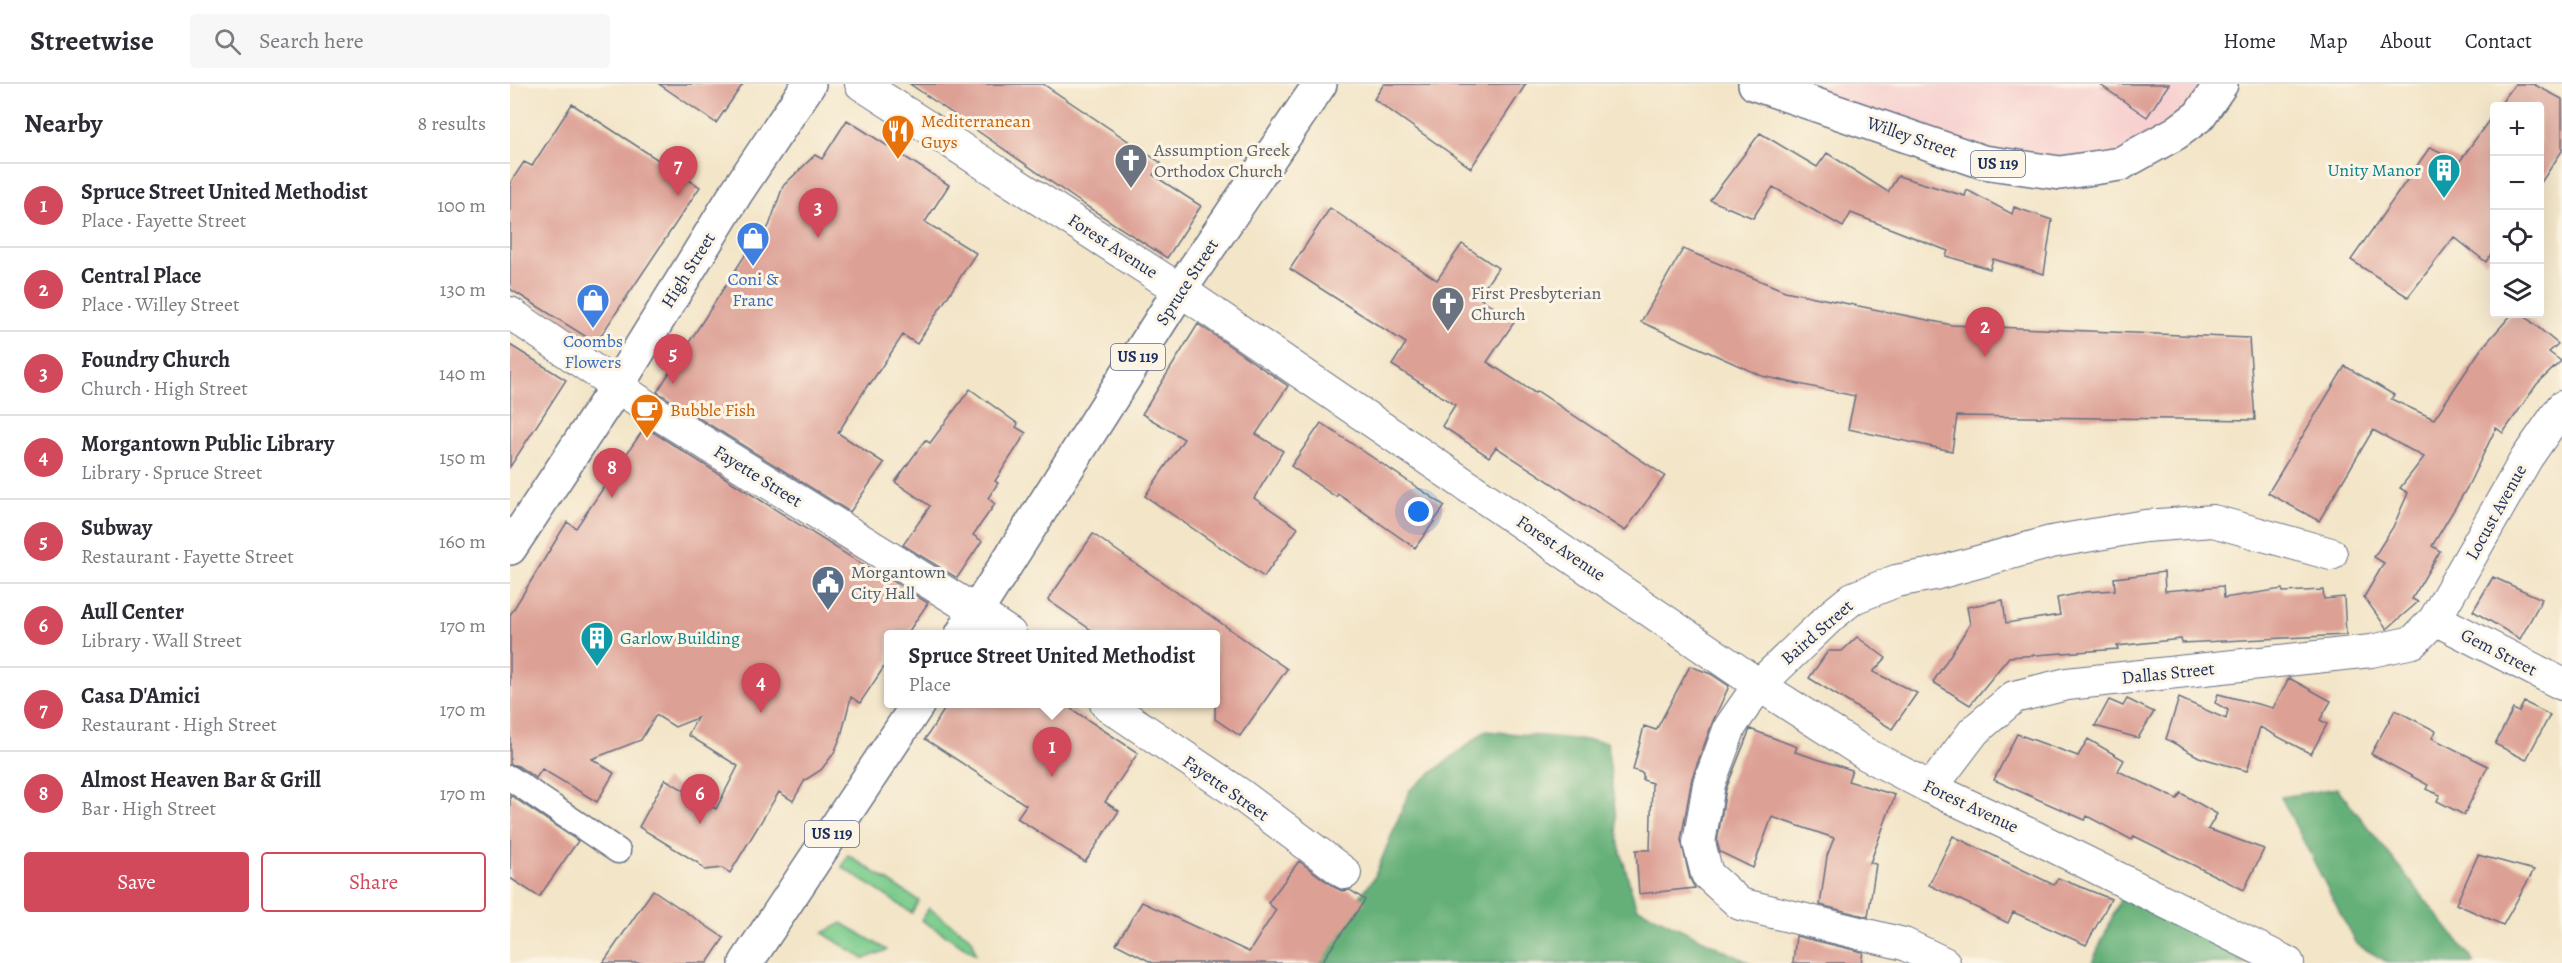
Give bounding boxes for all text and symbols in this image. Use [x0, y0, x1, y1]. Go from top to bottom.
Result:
search box [190, 14, 610, 68]
text: Streetwise [30, 22, 154, 60]
icon: search [211, 25, 244, 58]
text: Search here [259, 26, 364, 56]
text: Home [2223, 27, 2276, 55]
text: Map [2309, 27, 2347, 55]
text: About [2380, 27, 2432, 55]
text: Contact [2465, 27, 2532, 55]
map controls [2490, 102, 2544, 318]
button: + [2490, 102, 2544, 156]
text: Nearby [24, 106, 103, 141]
place label: Mediterranean Guys [921, 109, 1031, 154]
text: 8 results [418, 110, 486, 137]
street label: Willey Street [1863, 110, 1960, 164]
restaurant icon: Mediterranean Guys [880, 113, 916, 160]
place label: Assumption Greek Orthodox Church [1153, 138, 1290, 183]
church icon: Assumption Greek Orthodox Church [1113, 142, 1149, 189]
pin: 7 [658, 147, 698, 196]
road number: US 119 [1971, 151, 2025, 177]
building icon: Unity Manor [2426, 152, 2462, 199]
button: − [2490, 156, 2544, 210]
place label: Unity Manor [2327, 158, 2421, 182]
text: Spruce Street United Methodist [81, 177, 368, 207]
pin: 3 [798, 188, 838, 238]
text: 1 [40, 192, 47, 219]
text: 100 m [437, 192, 486, 219]
text: Place · Fayette Street [81, 207, 246, 234]
street label: Forest Avenue [1063, 208, 1163, 284]
button: locate [2490, 210, 2544, 264]
shop icon: Coni & Franc [735, 220, 771, 267]
street label: High Street [655, 228, 721, 312]
street label: Spruce Street [1150, 234, 1224, 330]
text: Central Place [81, 261, 202, 291]
button: layers [2490, 264, 2544, 318]
place label: Coni & Franc [728, 267, 779, 312]
text: 2 [39, 276, 48, 303]
text: 130 m [440, 276, 486, 303]
place label: First Presbyterian Church [1471, 281, 1602, 326]
shop icon: Coombs Flowers [575, 282, 611, 329]
church icon: First Presbyterian Church [1430, 285, 1466, 332]
text: Place · Willey Street [81, 291, 240, 318]
pin: 2 [1966, 308, 2004, 357]
place label: Coombs Flowers [563, 329, 623, 374]
pin: 5 [654, 334, 692, 384]
road number: US 119 [1111, 344, 1165, 370]
text: Foundry Church [81, 345, 230, 375]
text: 3 [39, 360, 48, 387]
text: 140 m [439, 360, 486, 387]
text: Church · High Street [81, 375, 248, 402]
cafe icon: Bubble Fish [629, 392, 665, 439]
place label: Bubble Fish [670, 398, 756, 422]
text: Morgantown Public Library [81, 429, 334, 459]
street label: Fayette Street [709, 439, 807, 513]
text: 4 [39, 444, 48, 471]
text: 150 m [439, 444, 486, 471]
pin: 8 [592, 448, 632, 498]
text: Library · Spruce Street [81, 459, 262, 486]
street label: Locust Avenue [2460, 460, 2532, 564]
your location [1404, 497, 1433, 526]
street label: Forest Avenue [1512, 509, 1610, 587]
text: Subway [81, 513, 152, 543]
text: 5 [39, 528, 48, 555]
text: 160 m [439, 528, 486, 555]
text: Restaurant · Fayette Street [81, 543, 294, 570]
place label: Morgantown City Hall [851, 560, 946, 605]
public building icon: Morgantown City Hall [810, 564, 846, 611]
street label: Baird Street [1776, 594, 1858, 670]
text: Aull Center [81, 597, 184, 627]
text: 6 [39, 612, 48, 639]
text: 170 m [440, 612, 486, 639]
building icon: Garlow Building [579, 620, 615, 667]
street label: Gem Street [2457, 623, 2541, 681]
place label: Garlow Building [620, 626, 740, 650]
text: Library · Wall Street [81, 627, 242, 654]
popup [884, 630, 1220, 708]
text: Spruce Street United Methodist [909, 641, 1195, 671]
street label: Dallas Street [2120, 656, 2216, 690]
pin: 4 [742, 664, 780, 713]
text: Place [909, 671, 951, 698]
text: Casa D'Amici [81, 681, 200, 711]
text: 7 [39, 696, 48, 723]
text: 170 m [440, 696, 486, 723]
text: Restaurant · High Street [81, 711, 277, 738]
pin: 1 [1032, 728, 1072, 777]
street label: Fayette Street [1178, 749, 1274, 827]
text: Almost Heaven Bar & Grill [81, 765, 321, 795]
street label: Forest Avenue [1919, 773, 2023, 839]
pin: 6 [680, 774, 720, 824]
text: 8 [39, 780, 48, 807]
text: 170 m [440, 780, 486, 807]
text: Bar · High Street [81, 795, 216, 822]
road number: US 119 [805, 821, 859, 847]
button: Save [24, 852, 249, 912]
button: Share [261, 852, 486, 912]

